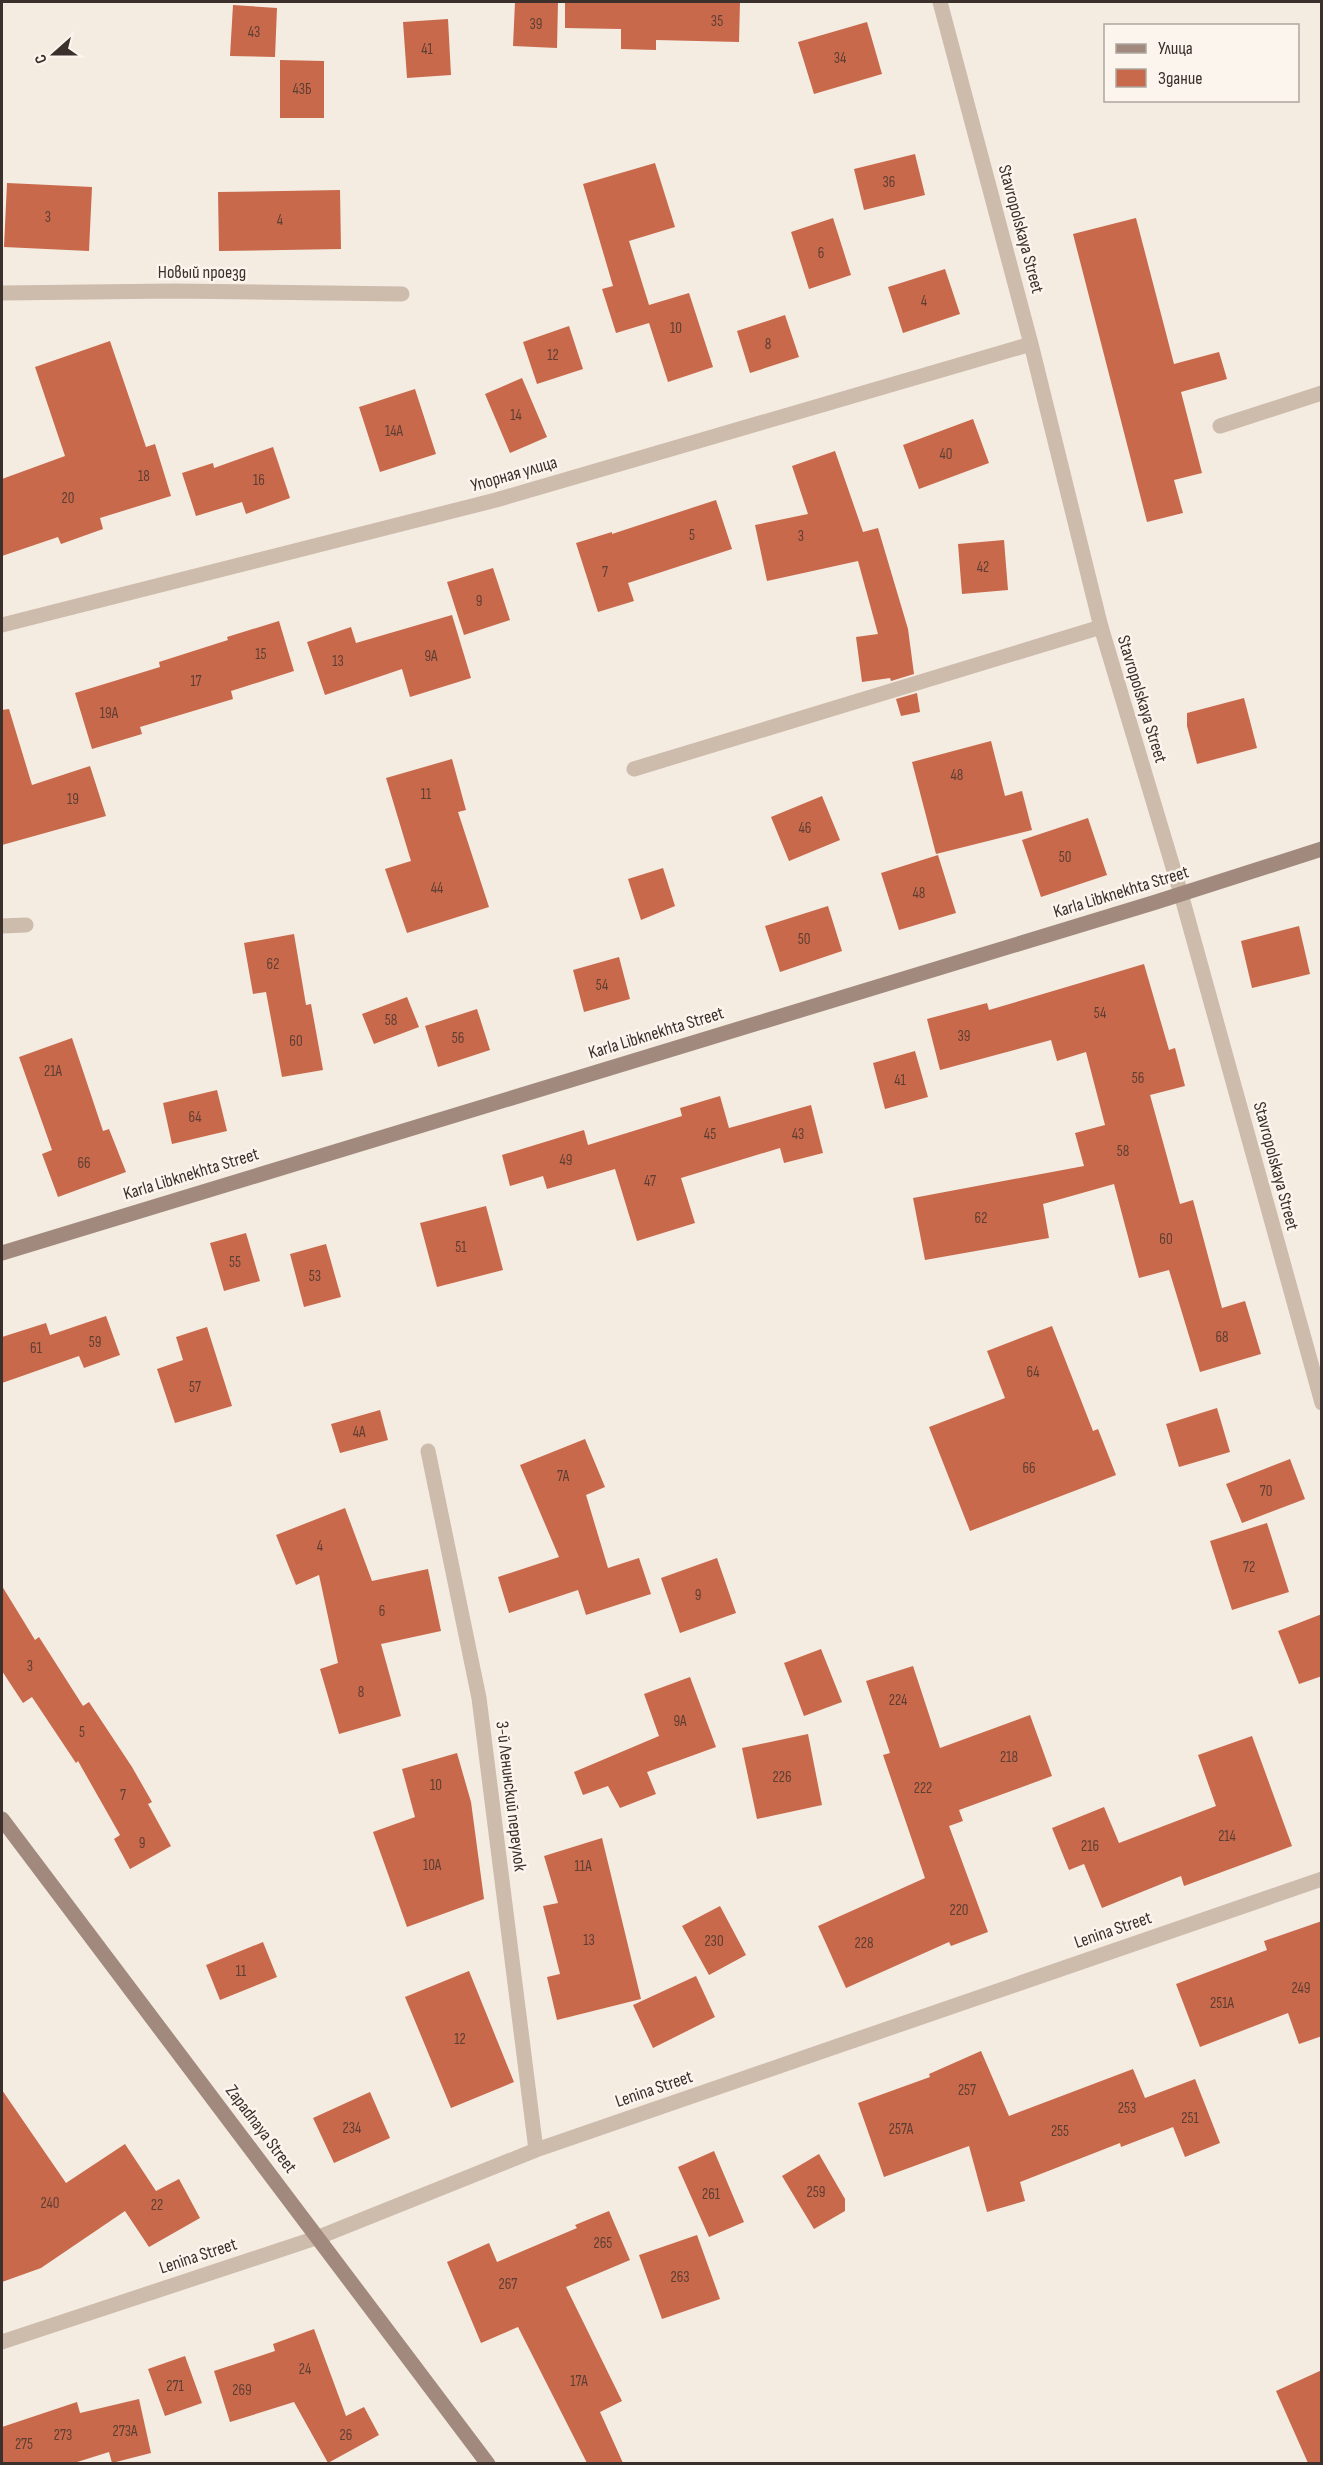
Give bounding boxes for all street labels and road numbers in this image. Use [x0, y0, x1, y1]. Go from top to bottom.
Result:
street label: Stavropolskaya Street [994, 162, 1048, 296]
street label: Новый проезд [158, 262, 246, 283]
street label: Упорная улица [468, 452, 560, 496]
street label: Stavropolskaya Street [1113, 633, 1171, 766]
street label: Karla Libknekhta Street [1051, 861, 1192, 923]
street label: Karla Libknekhta Street [586, 1002, 727, 1064]
street label: Stavropolskaya Street [1249, 1099, 1303, 1233]
street label: Karla Libknekhta Street [121, 1143, 262, 1205]
street label: 3-й Ленинский переулок [491, 1720, 531, 1873]
street label: Lenina Street [1072, 1907, 1155, 1953]
street label: Lenina Street [613, 2066, 696, 2112]
street label: Zapadnaya Street [221, 2081, 301, 2178]
street label: Lenina Street [157, 2233, 240, 2278]

